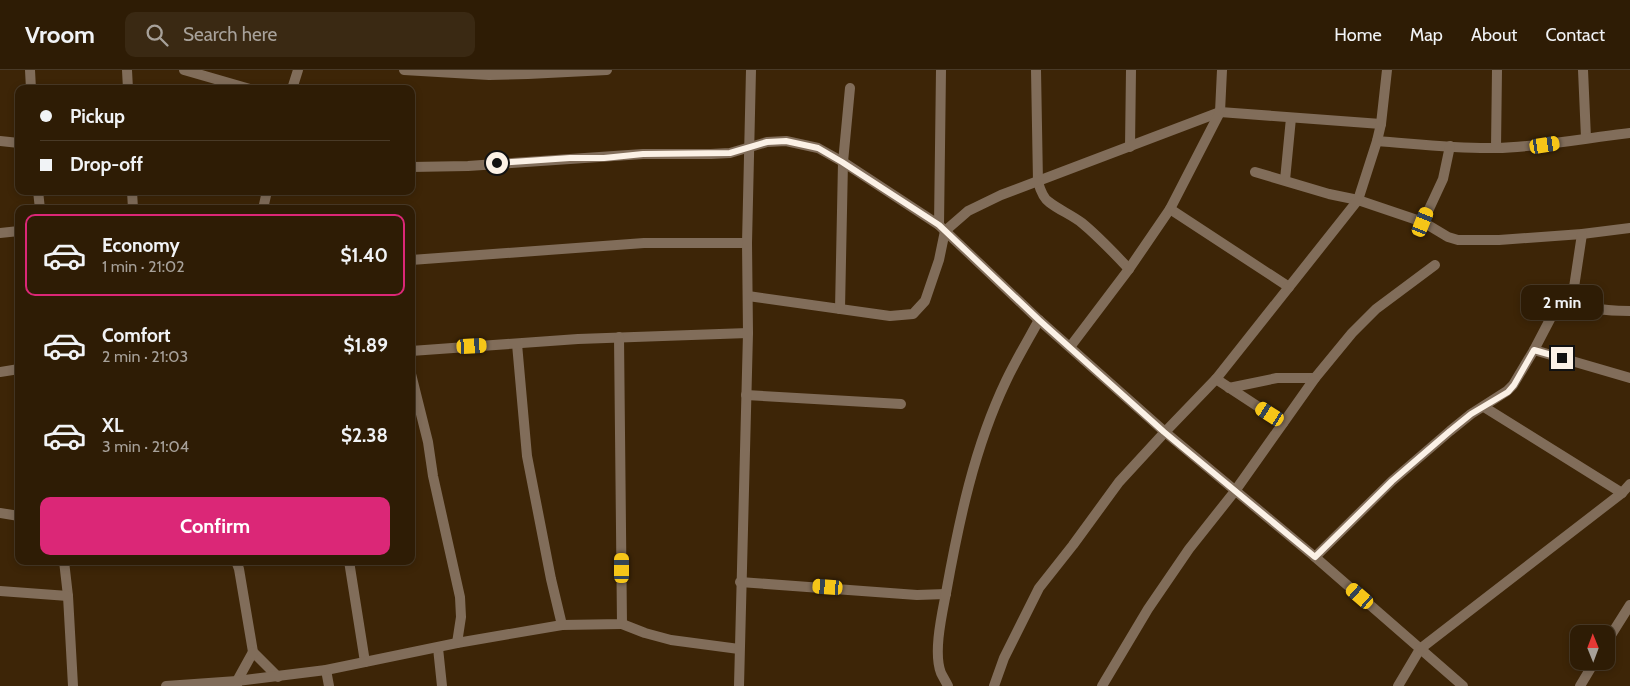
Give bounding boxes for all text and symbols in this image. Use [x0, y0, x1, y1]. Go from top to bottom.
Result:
search box [125, 12, 475, 57]
text: Vroom [25, 20, 95, 49]
icon: search [143, 21, 171, 49]
text: Search here [183, 23, 277, 46]
text: Home [1334, 24, 1382, 46]
text: Map [1410, 24, 1443, 46]
text: About [1471, 24, 1517, 46]
text: Contact [1545, 24, 1605, 46]
text: Pickup [70, 105, 125, 128]
car [1529, 135, 1560, 155]
route start [486, 152, 508, 174]
text: Drop-off [70, 153, 143, 176]
car [1410, 205, 1435, 239]
icon: car [42, 233, 87, 278]
text: Economy [102, 234, 180, 257]
text: $1.40 [341, 244, 388, 267]
text: 1 min · 21:02 [102, 257, 185, 276]
callout: 2 min [1521, 286, 1603, 320]
text: 2 min [1543, 293, 1581, 312]
icon: car [42, 323, 87, 368]
text: Comfort [102, 324, 171, 347]
text: $1.89 [344, 334, 388, 357]
car [456, 338, 487, 354]
text: 2 min · 21:03 [102, 347, 188, 366]
route end [1551, 347, 1573, 369]
car [1253, 400, 1286, 428]
icon: car [42, 413, 87, 458]
text: XL [102, 414, 123, 437]
text: $2.38 [341, 424, 388, 447]
text: 3 min · 21:04 [102, 437, 189, 456]
button: Confirm [40, 497, 390, 555]
car [614, 553, 629, 583]
car [812, 578, 843, 596]
car [1343, 580, 1376, 612]
north arrow [1570, 625, 1615, 670]
map controls [1570, 625, 1615, 670]

